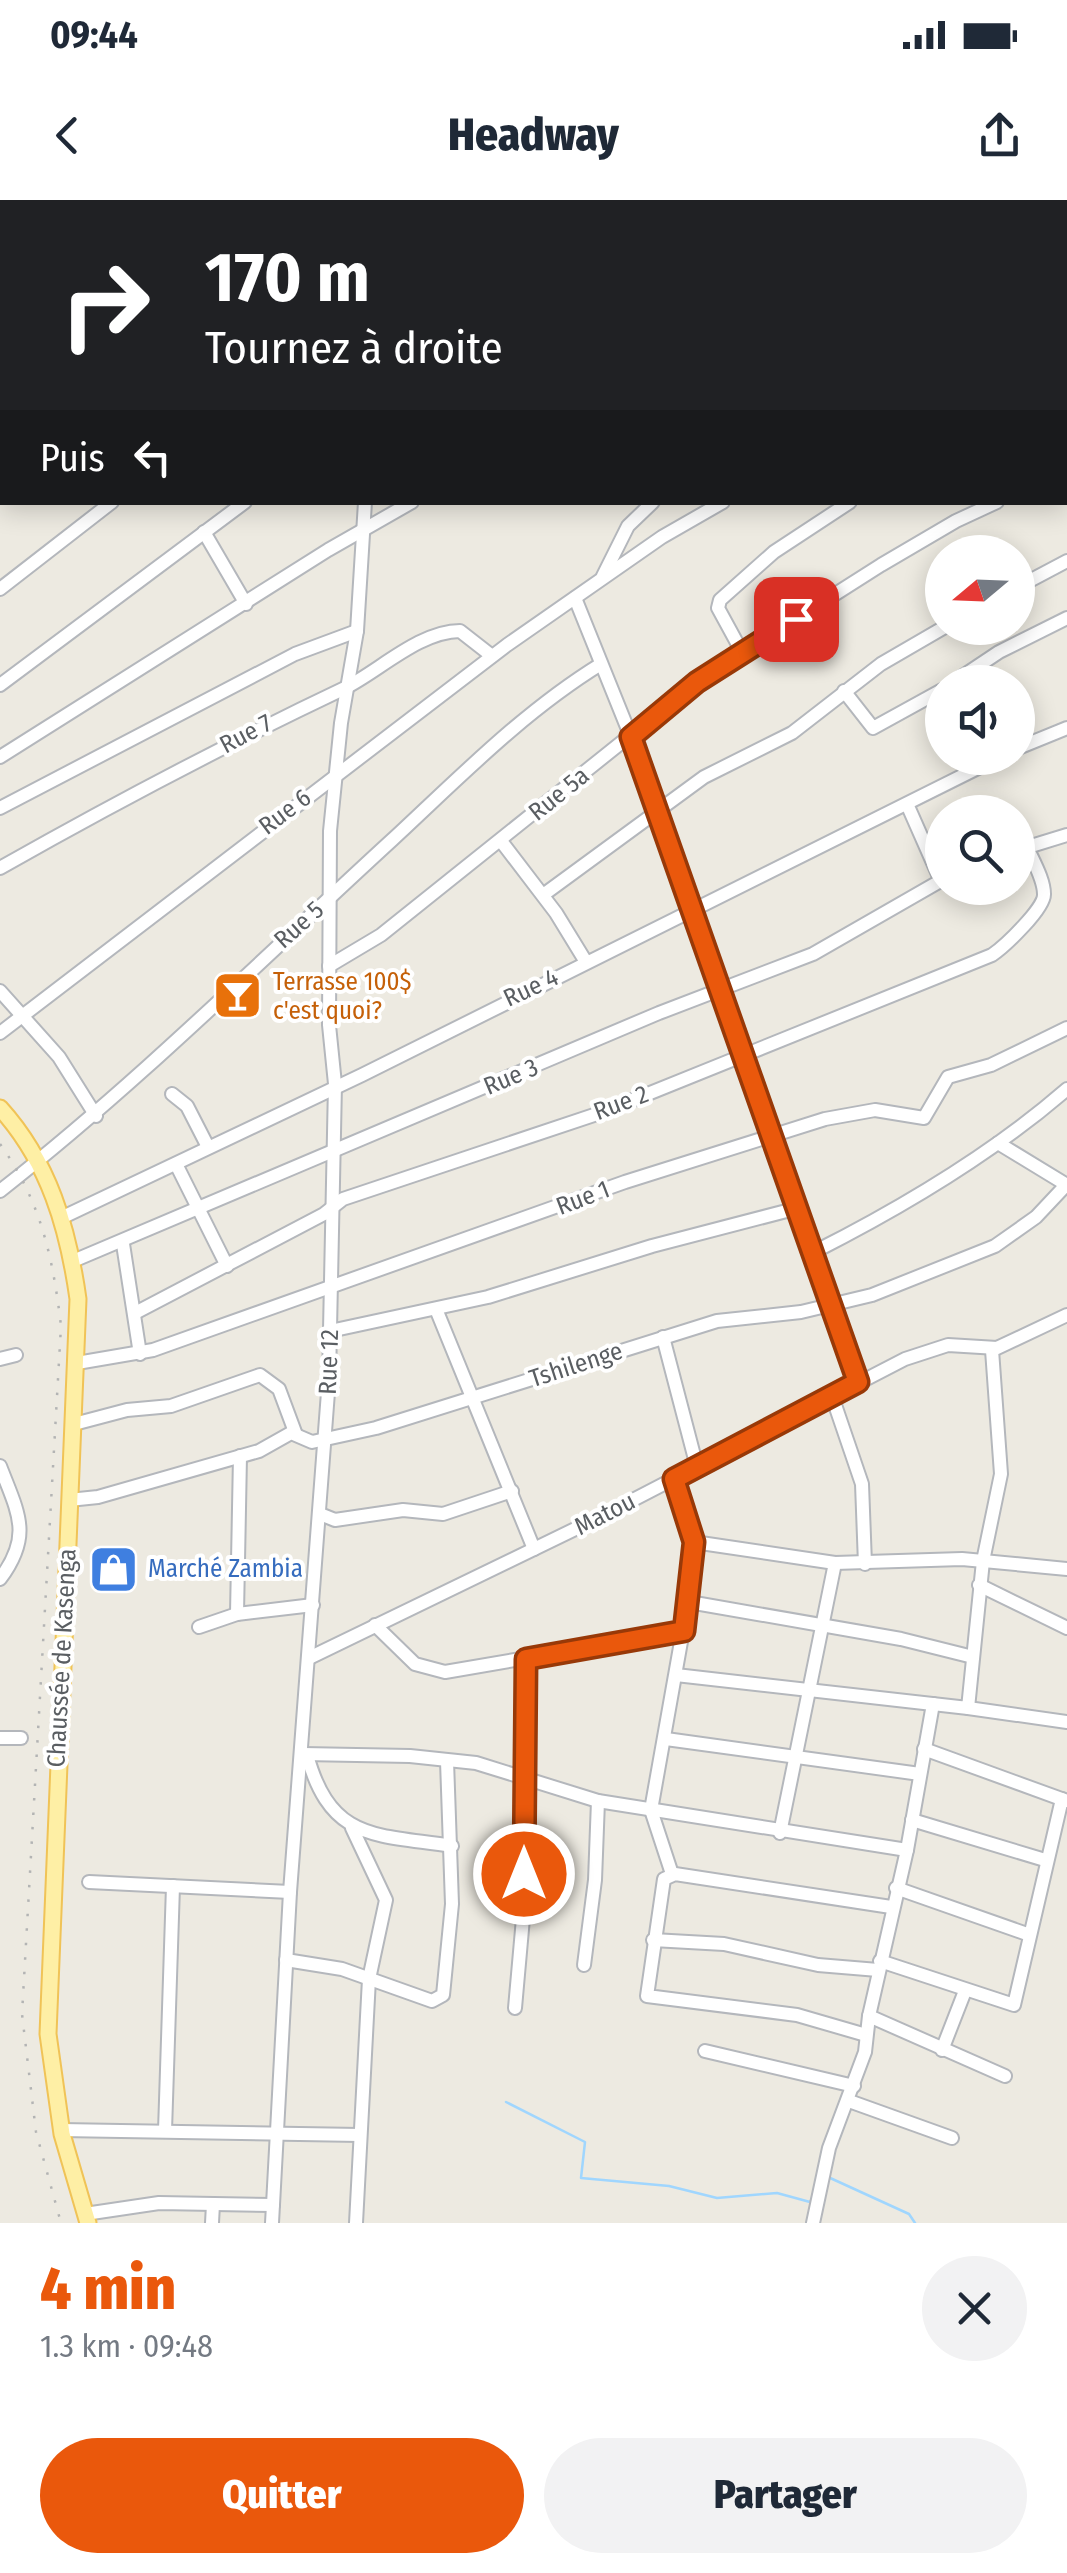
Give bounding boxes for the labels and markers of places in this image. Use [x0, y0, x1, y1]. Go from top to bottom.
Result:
pin [754, 577, 839, 662]
place label: Terrasse 100$ c'est quoi? [273, 967, 411, 1026]
bar icon: Terrasse 100$ c'est quoi? [212, 970, 264, 1022]
shop icon: Marché Zambia [87, 1543, 139, 1595]
place label: Marché Zambia [148, 1554, 303, 1584]

